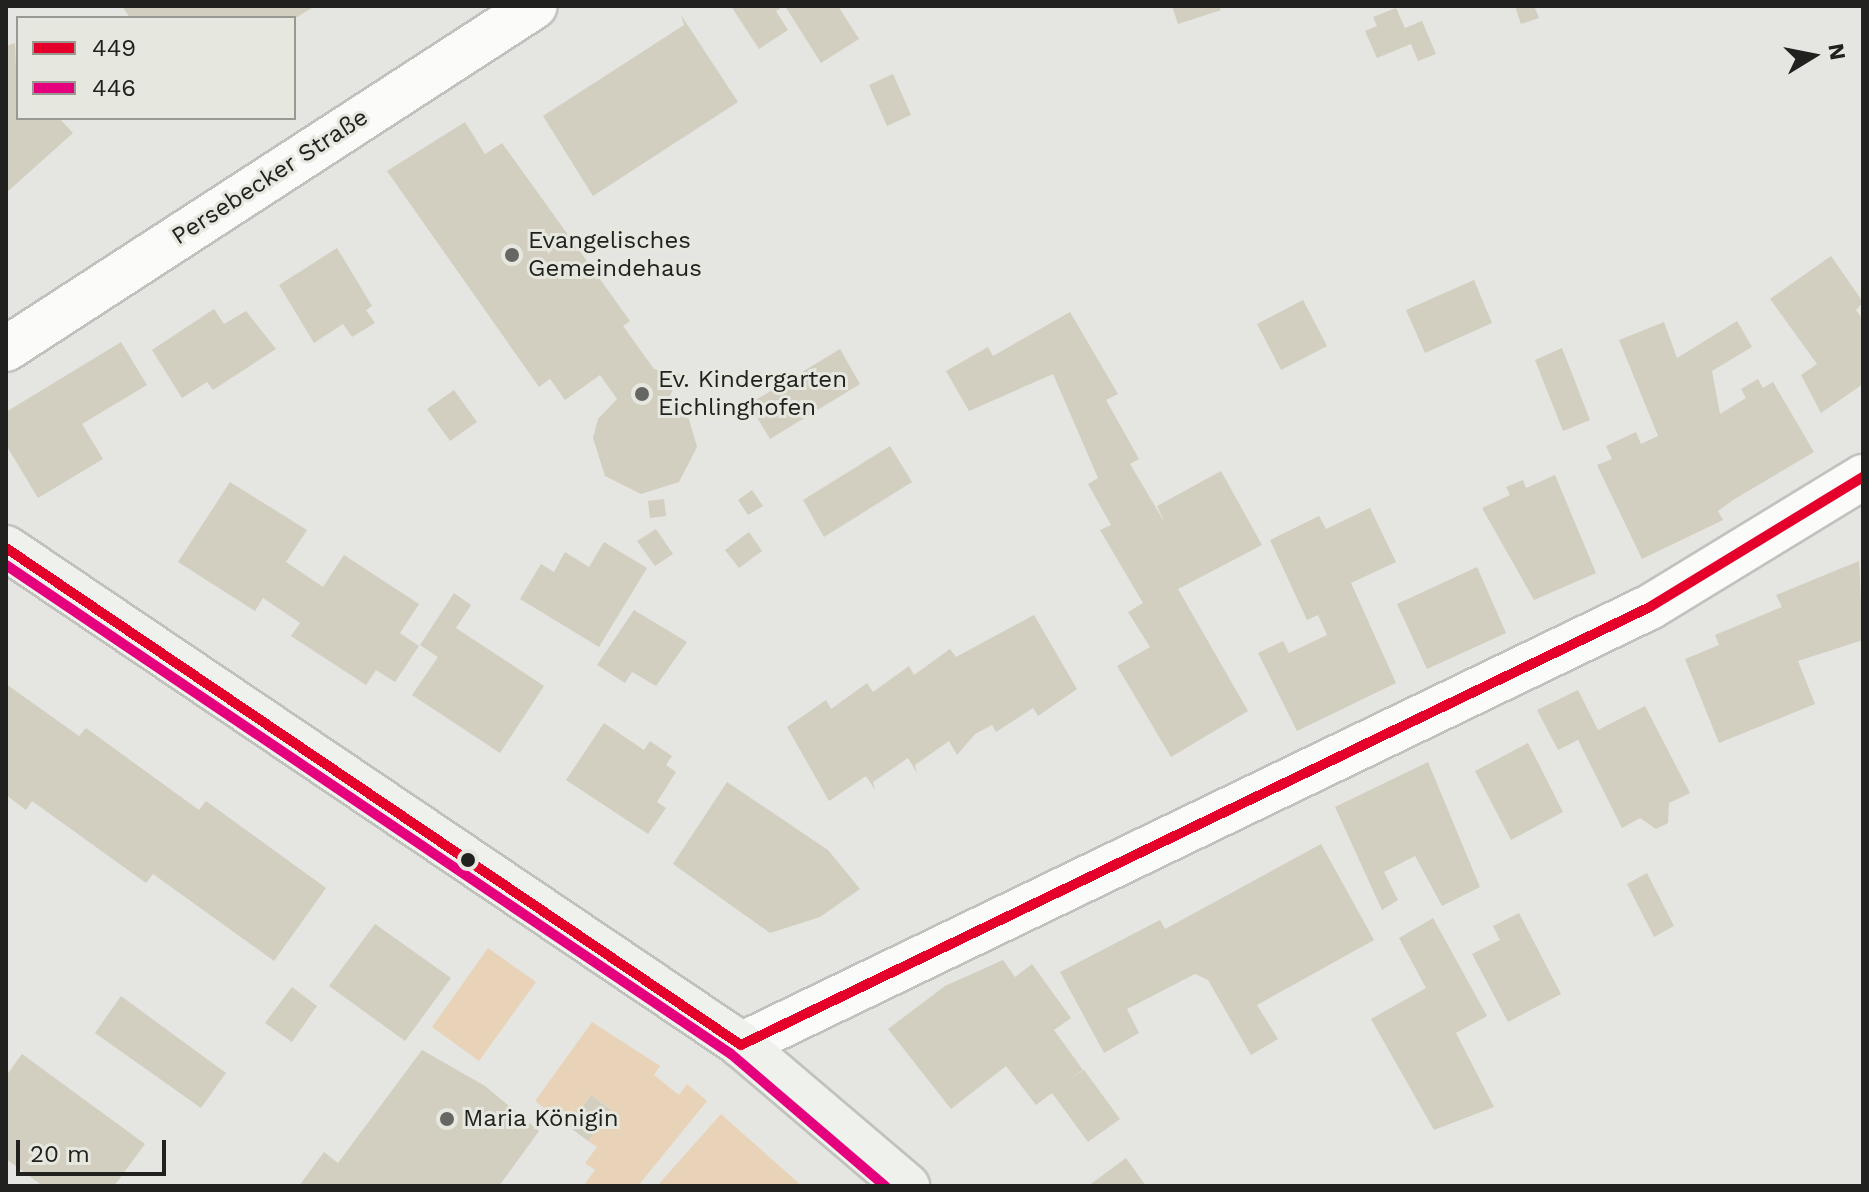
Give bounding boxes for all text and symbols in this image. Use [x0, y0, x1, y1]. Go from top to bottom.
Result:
legend [16, 16, 296, 120]
north arrow [1773, 16, 1853, 96]
text: 449 [92, 34, 136, 62]
text: N [1823, 42, 1851, 62]
text: 446 [92, 74, 136, 102]
street label: Persebecker Straße [166, 103, 374, 251]
place label: Evangelisches Gemeindehaus [528, 227, 702, 283]
marker: Evangelisches Gemeindehaus [503, 246, 521, 264]
place label: Ev. Kindergarten Eichlinghofen [658, 366, 847, 422]
marker: Ev. Kindergarten Eichlinghofen [633, 385, 651, 403]
unlabelled marker [460, 852, 476, 868]
place label: Maria Königin [463, 1105, 619, 1133]
marker: Maria Königin [438, 1110, 456, 1128]
scale bar [20, 1124, 170, 1174]
text: 20 m [30, 1140, 90, 1168]

